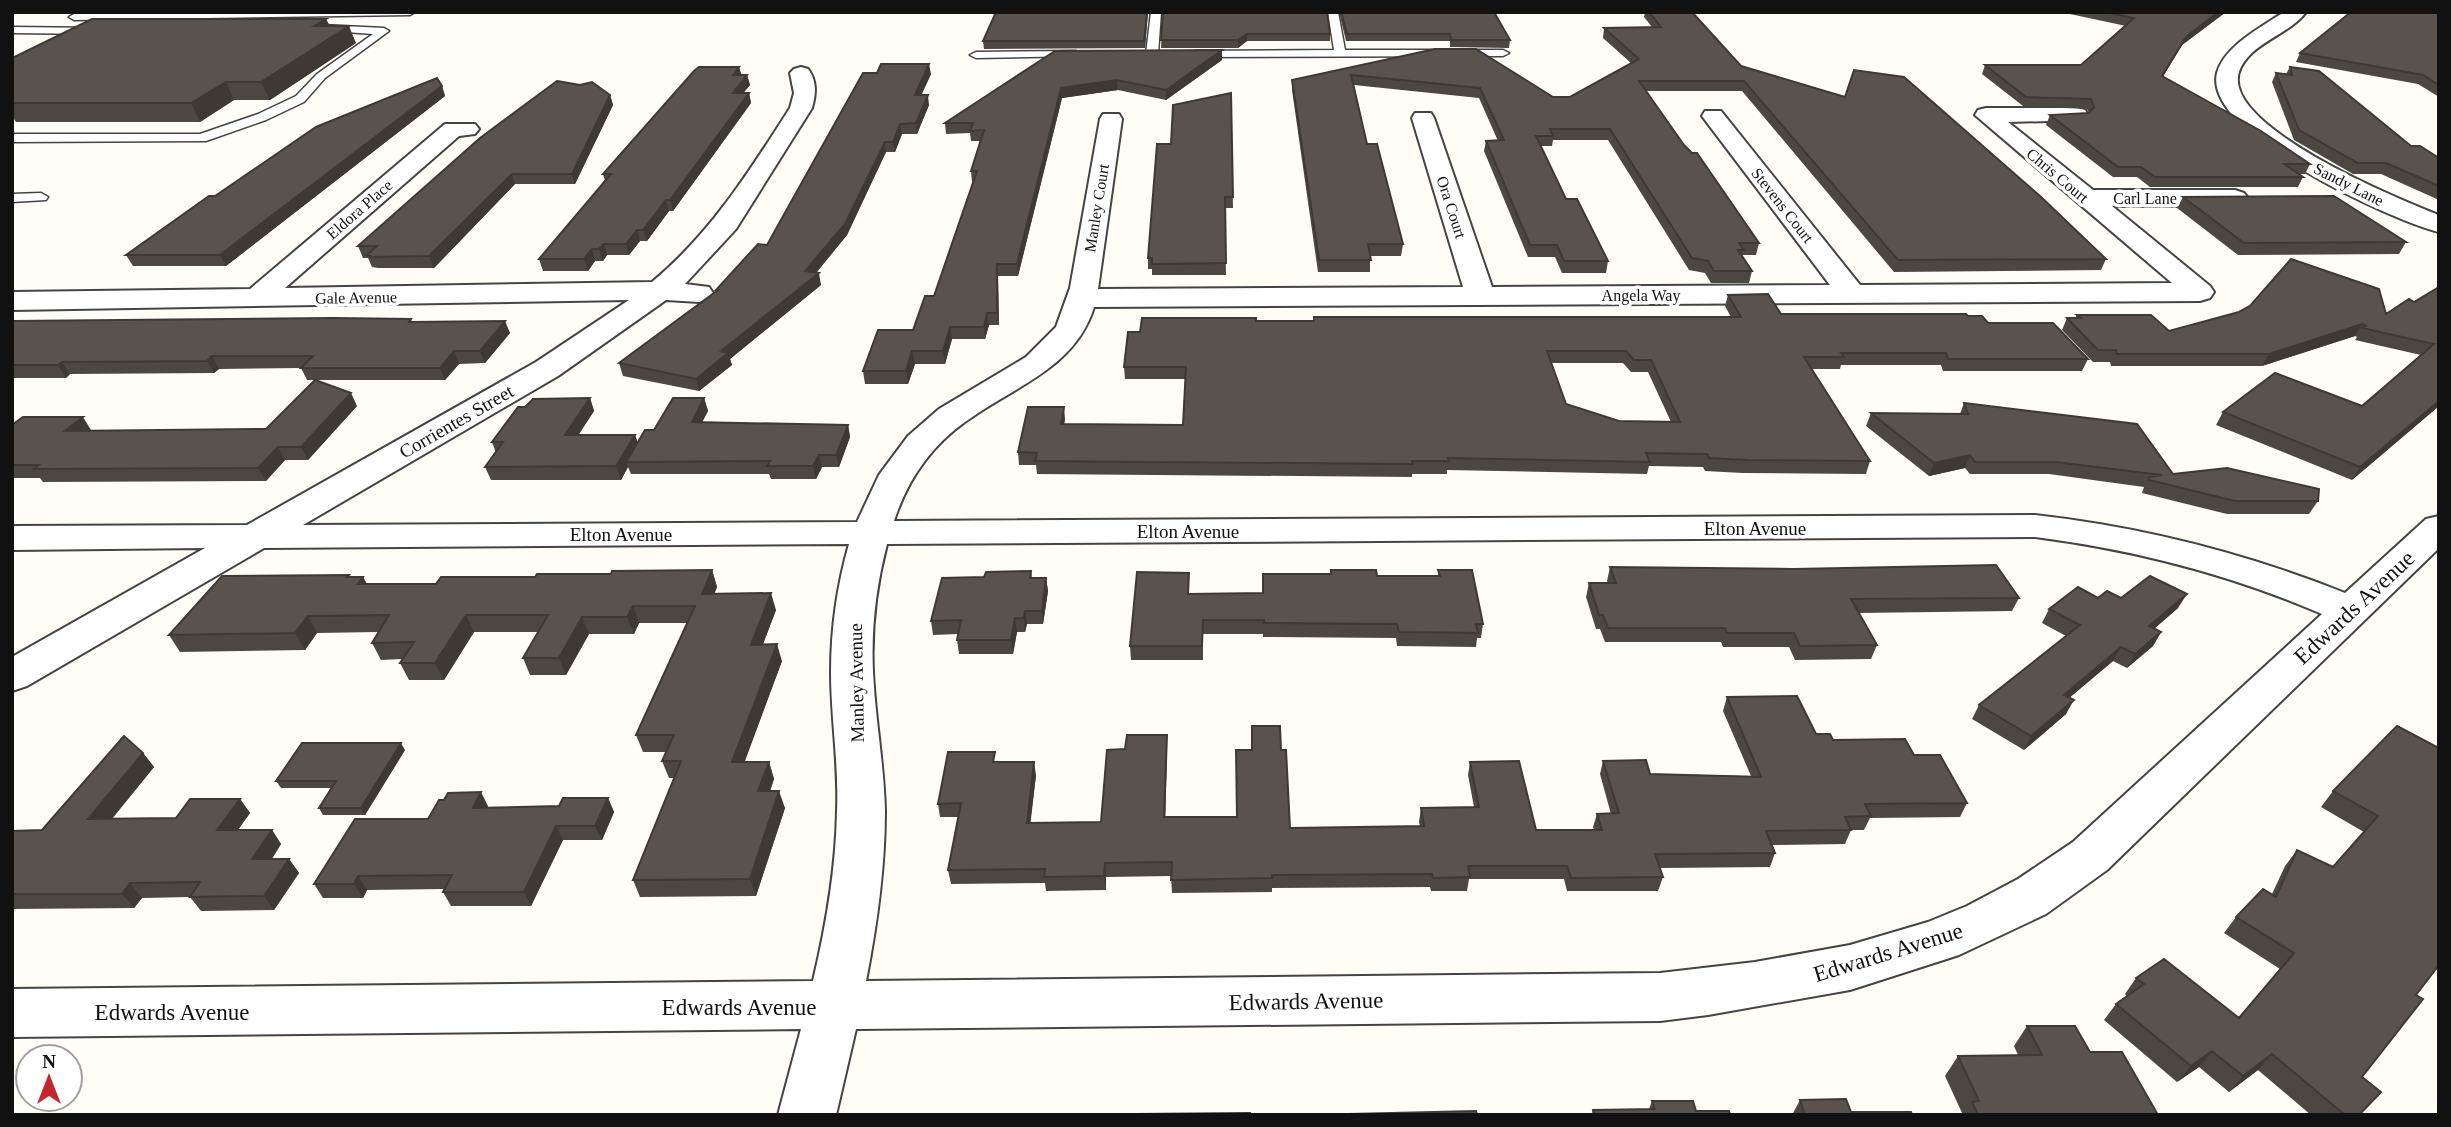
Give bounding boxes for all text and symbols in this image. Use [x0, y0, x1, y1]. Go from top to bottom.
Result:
street label: Chris Court [2023, 145, 2092, 206]
street label: Sandy Lane [2311, 160, 2386, 210]
street label: Manley Court [1081, 162, 1113, 254]
street label: Stevens Court [1748, 165, 1817, 247]
street label: Ora Court [1433, 174, 1470, 241]
street label: Eldora Place [323, 176, 396, 242]
street label: Carl Lane [2113, 190, 2177, 207]
street label: Angela Way [1602, 287, 1680, 305]
street label: Gale Avenue [315, 288, 397, 307]
street label: Corrientes Street [395, 380, 518, 463]
street label: Elton Avenue [1704, 518, 1806, 539]
street label: Elton Avenue [1137, 521, 1239, 542]
street label: Elton Avenue [570, 524, 672, 545]
street label: Edwards Avenue [2289, 545, 2419, 669]
street label: Manley Avenue [845, 623, 868, 743]
street label: Edwards Avenue [1810, 918, 1966, 987]
street label: Edwards Avenue [1228, 988, 1384, 1015]
street label: Edwards Avenue [662, 995, 816, 1020]
street label: Edwards Avenue [95, 1000, 249, 1025]
north arrow [14, 1043, 84, 1113]
text: N [42, 1051, 56, 1072]

